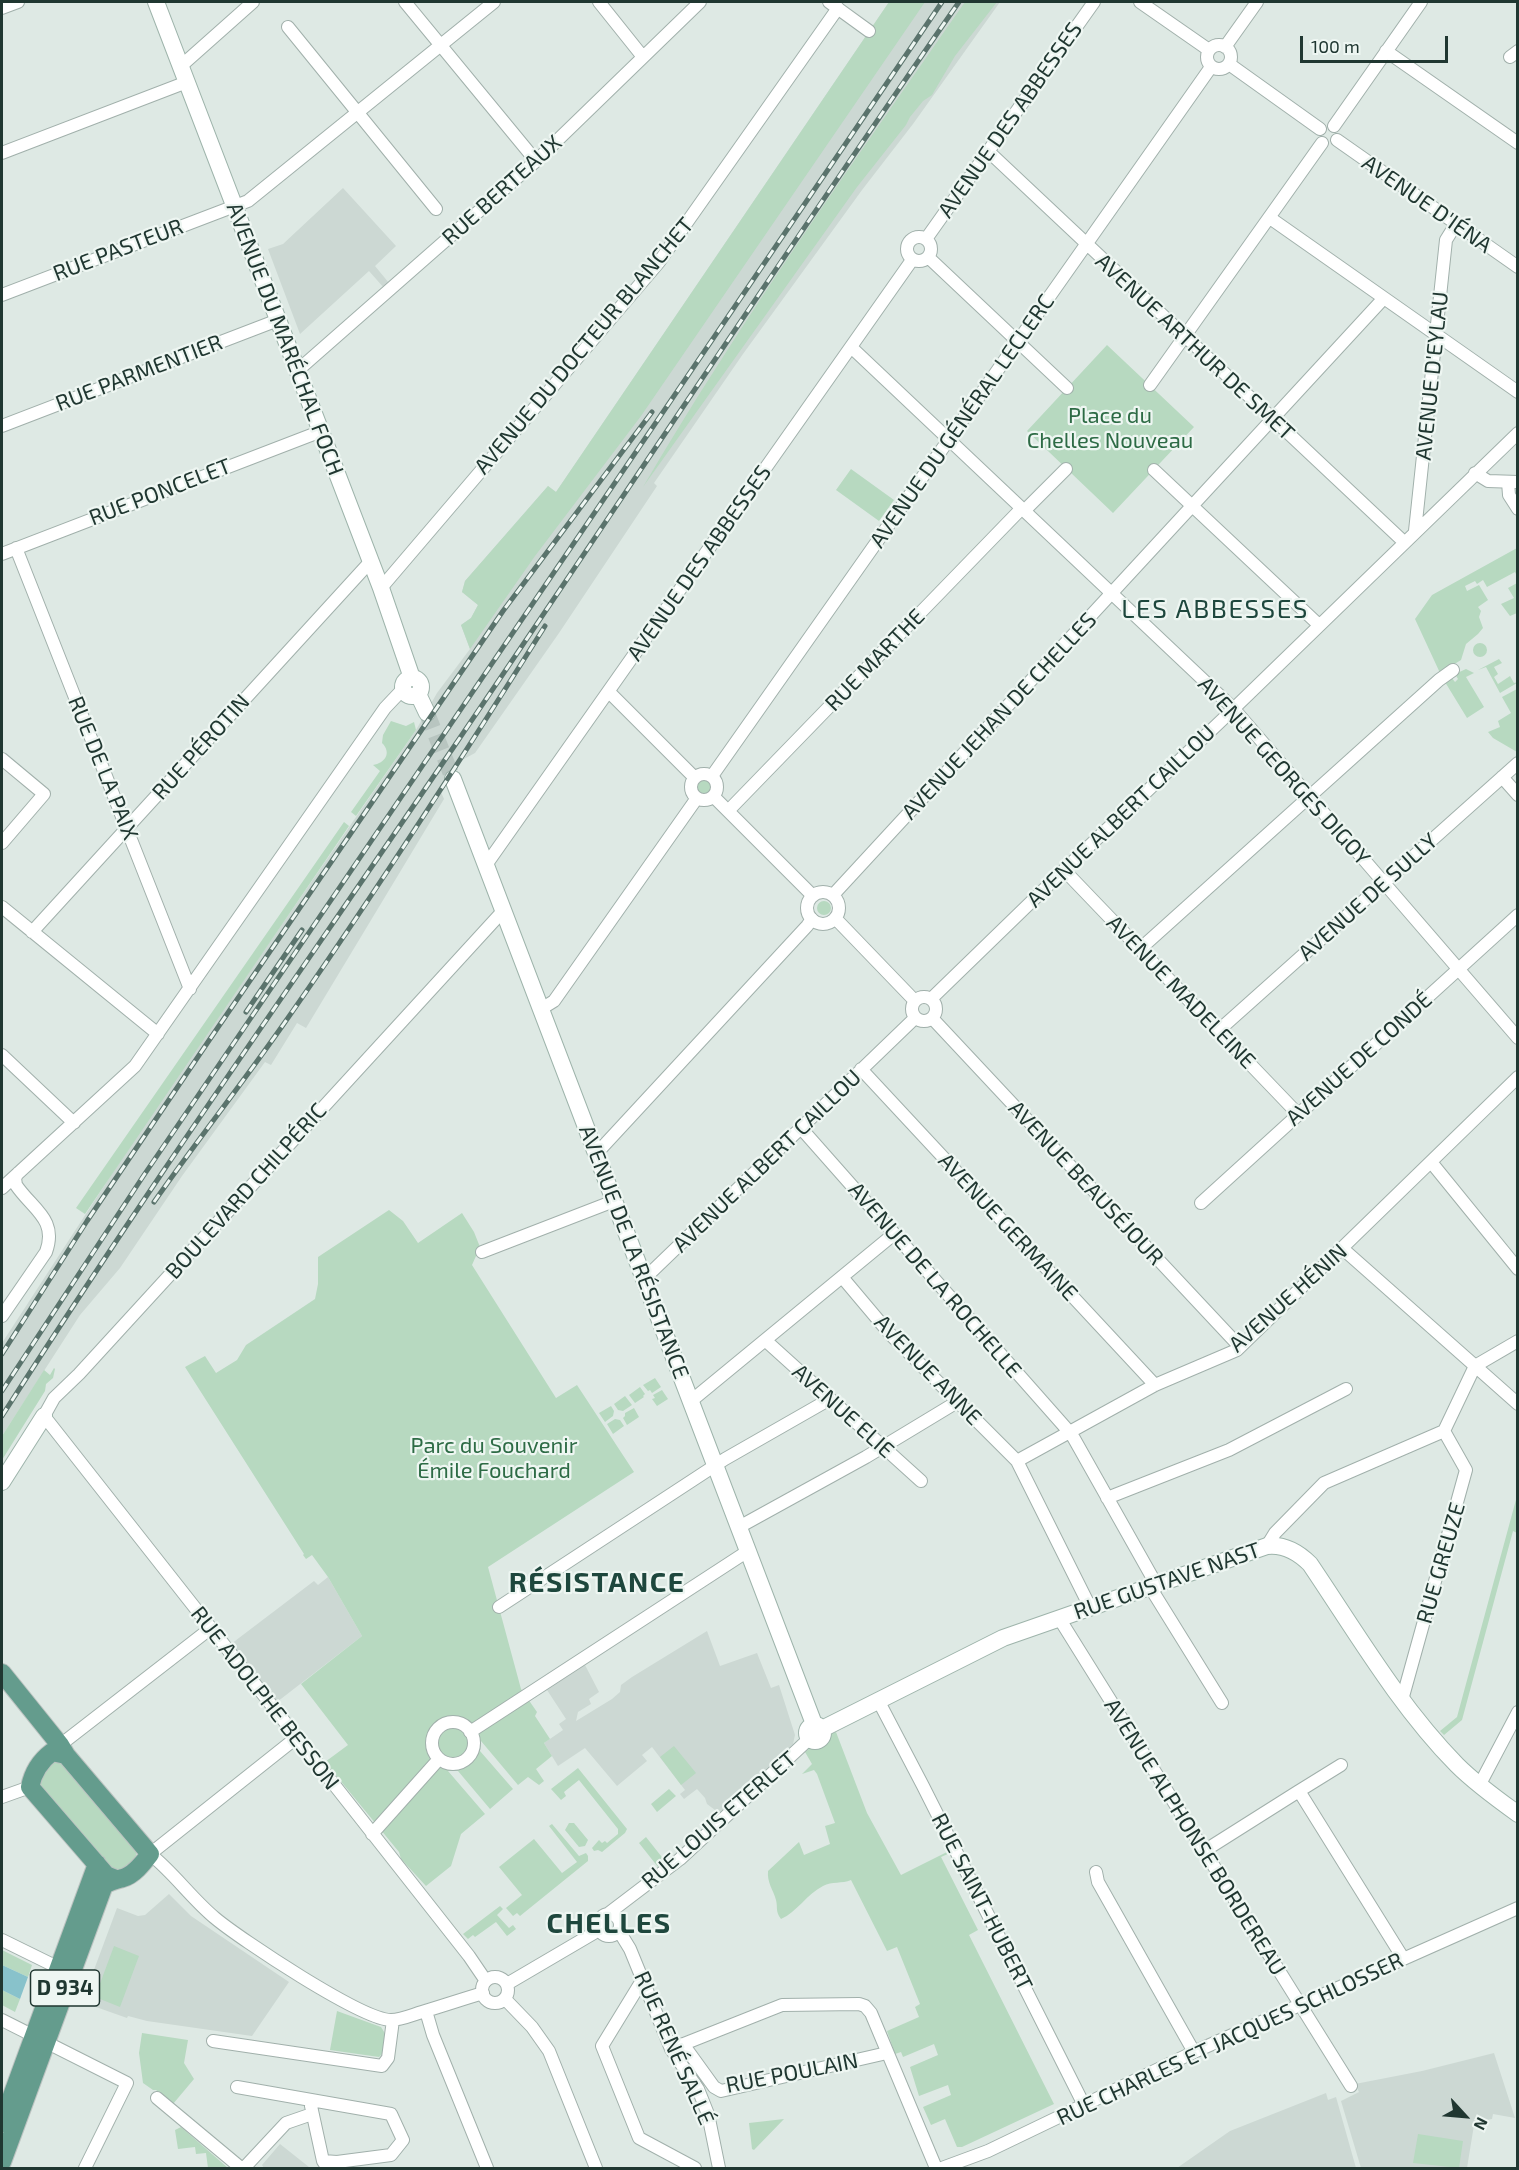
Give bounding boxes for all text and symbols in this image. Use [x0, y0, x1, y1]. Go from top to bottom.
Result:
street label: AVENUE DES ABBESSES [932, 17, 1088, 223]
scale bar [1303, 24, 1452, 62]
text: 100 m [1311, 35, 1360, 57]
street label: RUE BERTEAUX [437, 129, 567, 251]
street label: AVENUE D'IÉNA [1357, 149, 1497, 259]
street label: AVENUE DU MARÉCHAL FOCH [221, 199, 349, 479]
street label: AVENUE DU DOCTEUR BLANCHET [469, 212, 699, 480]
street label: RUE PASTEUR [49, 213, 187, 287]
street label: AVENUE ARTHUR DE SMET [1090, 248, 1300, 446]
street label: AVENUE DU GÉNÉRAL LECLERC [864, 289, 1060, 553]
street label: AVENUE D'EYLAU [1410, 290, 1454, 462]
street label: RUE PARMENTIER [52, 329, 226, 417]
park label: Place du Chelles Nouveau [1027, 403, 1193, 454]
street label: RUE PONCELET [85, 453, 235, 531]
street label: AVENUE DES ABBESSES [621, 460, 777, 666]
district label: LES ABBESSES [1121, 593, 1309, 625]
street label: RUE MARTHE [820, 603, 930, 717]
street label: AVENUE JEHAN DE CHELLES [896, 607, 1102, 825]
street label: AVENUE GEORGES DIGOY [1192, 671, 1376, 871]
street label: RUE PÉROTIN [147, 689, 255, 805]
street label: RUE DE LA PAIX [62, 692, 144, 844]
street label: AVENUE ALBERT CAILLOU [1021, 719, 1221, 913]
street label: AVENUE DE SULLY [1293, 828, 1443, 966]
street label: AVENUE MADELEINE [1101, 910, 1261, 1074]
street label: AVENUE DE CONDÉ [1281, 987, 1437, 1131]
street label: AVENUE ALBERT CAILLOU [667, 1064, 867, 1258]
street label: AVENUE BEAUSÉJOUR [1003, 1095, 1169, 1271]
street label: BOULEVARD CHILPÉRIC [160, 1098, 332, 1284]
street label: AVENUE DE LA RÉSISTANCE [573, 1121, 695, 1383]
street label: AVENUE GERMAINE [933, 1148, 1083, 1306]
street label: AVENUE DE LA ROCHELLE [843, 1177, 1027, 1383]
street label: AVENUE HÉNIN [1223, 1238, 1353, 1358]
street label: AVENUE ANNE [869, 1309, 987, 1431]
street label: AVENUE ELIE [787, 1358, 899, 1464]
park label: Parc du Souvenir Émile Fouchard [410, 1433, 578, 1484]
street label: RUE GREUZE [1411, 1499, 1471, 1627]
street label: RUE GUSTAVE NAST [1070, 1537, 1264, 1625]
district label: RÉSISTANCE [509, 1566, 685, 1600]
street label: RUE ADOLPHE BESSON [185, 1601, 345, 1795]
street label: AVENUE ALPHONSE BORDEREAU [1099, 1694, 1291, 1980]
street label: RUE LOUIS ETERLET [636, 1746, 802, 1894]
street label: RUE SAINT-HUBERT [926, 1809, 1038, 1995]
district label: CHELLES [546, 1907, 672, 1941]
street label: RUE CHARLES ET JACQUES SCHLOSSER [1053, 1947, 1407, 2131]
street label: RUE RENÉ SALLÉ [628, 1967, 720, 2129]
road number: D 934 [31, 1970, 100, 2006]
street label: RUE POULAIN [724, 2047, 860, 2099]
north arrow [1435, 2086, 1495, 2146]
text: N [1471, 2115, 1493, 2133]

